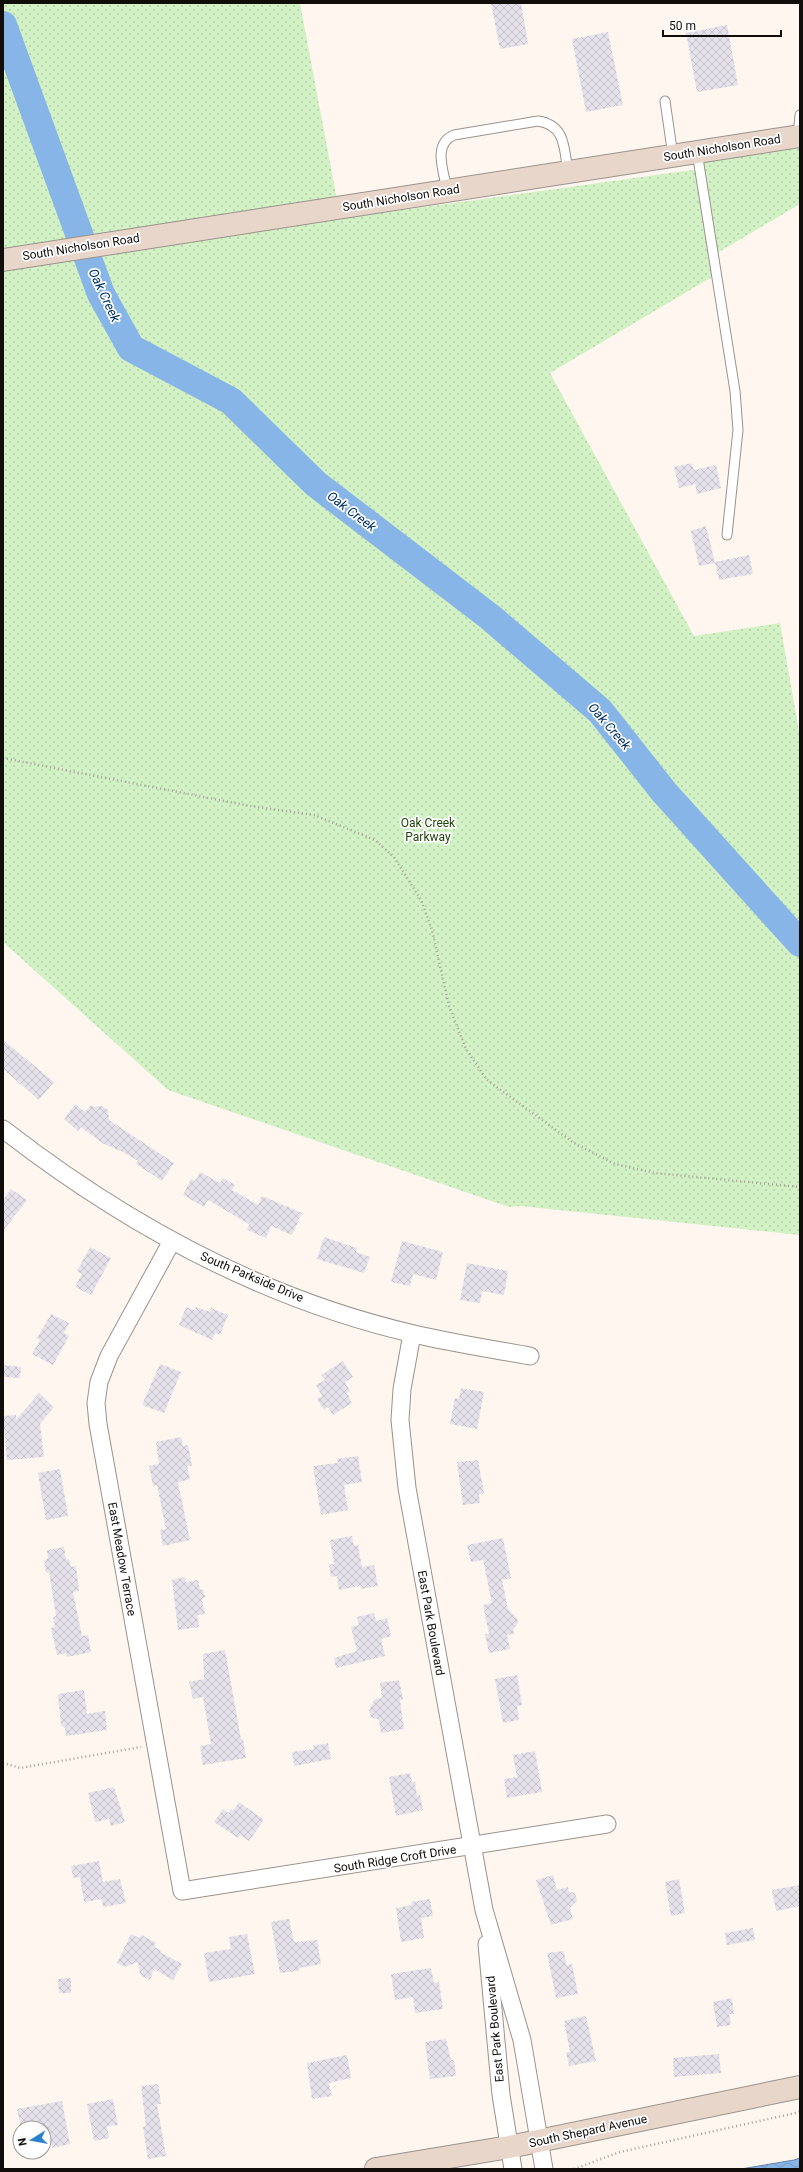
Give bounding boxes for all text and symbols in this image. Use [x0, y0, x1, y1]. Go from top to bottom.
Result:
scale bar [663, 12, 781, 38]
text: 50 m [669, 19, 696, 33]
street label: South Nicholson Road [662, 132, 782, 164]
street label: South Nicholson Road [341, 182, 461, 214]
street label: South Nicholson Road [21, 231, 141, 263]
water label: Oak Creek [86, 266, 124, 325]
water label: Oak Creek [324, 488, 380, 535]
water label: Oak Creek [585, 700, 634, 753]
park label: Oak Creek Parkway [401, 816, 456, 844]
street label: South Parkside Drive [198, 1249, 306, 1305]
street label: East Meadow Terrace [105, 1501, 139, 1617]
street label: East Park Boulevard [415, 1569, 447, 1677]
street label: South Ridge Croft Drive [333, 1842, 457, 1876]
street label: East Park Boulevard [483, 1975, 507, 2083]
street label: South Shepard Avenue [528, 2112, 648, 2150]
north arrow [12, 2120, 52, 2160]
text: N [16, 2137, 30, 2147]

